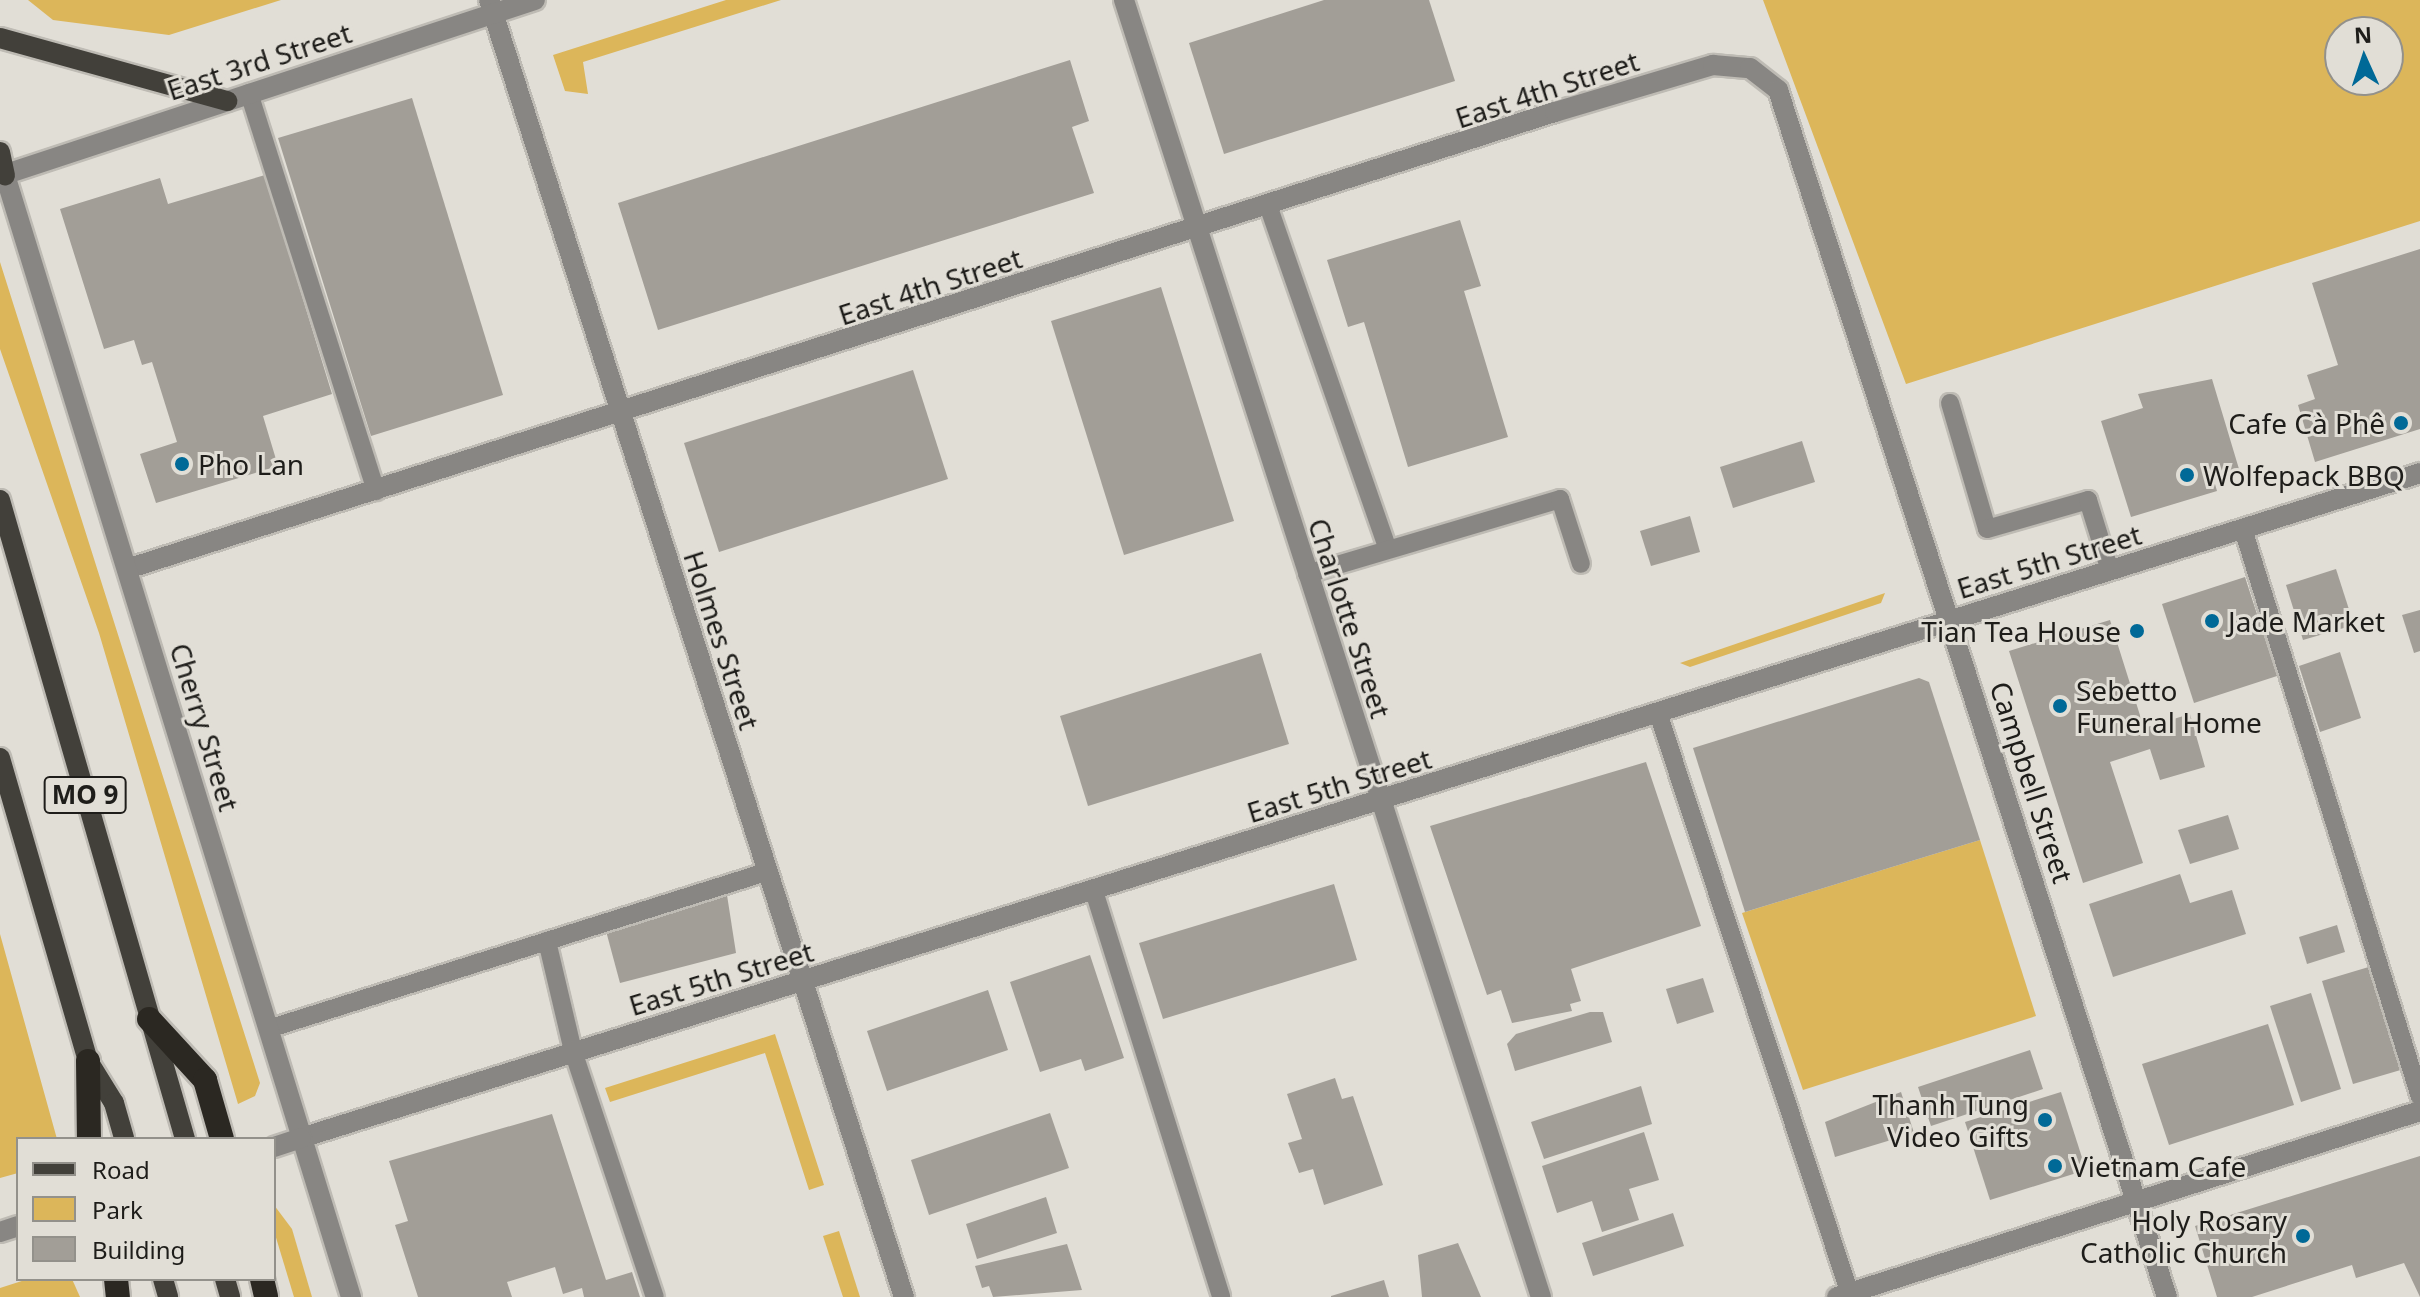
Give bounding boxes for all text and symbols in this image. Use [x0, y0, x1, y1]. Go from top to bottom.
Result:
street label: East 3rd Street [163, 15, 355, 107]
north arrow [2324, 16, 2404, 96]
text: N [2353, 19, 2373, 49]
street label: East 4th Street [1451, 44, 1643, 134]
street label: East 4th Street [834, 241, 1026, 331]
place label: Cafe Cà Phê [2228, 406, 2385, 440]
marker: Cafe Cà Phê [2392, 414, 2410, 432]
place label: Pho Lan [198, 447, 304, 481]
marker: Pho Lan [173, 455, 191, 473]
place label: Wolfepack BBQ [2203, 458, 2405, 492]
marker: Wolfepack BBQ [2178, 466, 2196, 484]
street label: Charlotte Street [1302, 514, 1398, 722]
street label: East 5th Street [1953, 517, 2145, 605]
street label: Holmes Street [677, 546, 767, 734]
place label: Jade Market [2228, 604, 2385, 638]
marker: Jade Market [2203, 612, 2221, 630]
place label: Tian Tea House [1921, 614, 2121, 648]
marker: Tian Tea House [2128, 622, 2146, 640]
street label: Cherry Street [164, 639, 246, 815]
place label: Sebetto Funeral Home [2076, 673, 2262, 739]
street label: Campbell Street [1984, 677, 2080, 887]
marker: Sebetto Funeral Home [2051, 697, 2069, 715]
street label: East 5th Street [1243, 741, 1435, 829]
road number: MO 9 [43, 773, 127, 817]
street label: East 5th Street [625, 934, 817, 1022]
place label: Thanh Tung Video Gifts [1873, 1087, 2029, 1153]
marker: Thanh Tung Video Gifts [2036, 1111, 2054, 1129]
legend [16, 1137, 276, 1281]
place label: Vietnam Cafe [2071, 1149, 2246, 1183]
text: Road [92, 1153, 150, 1186]
marker: Vietnam Cafe [2046, 1157, 2064, 1175]
text: Park [92, 1193, 143, 1226]
place label: Holy Rosary Catholic Church [2080, 1203, 2287, 1269]
marker: Holy Rosary Catholic Church [2294, 1227, 2312, 1245]
text: Building [92, 1233, 185, 1266]

